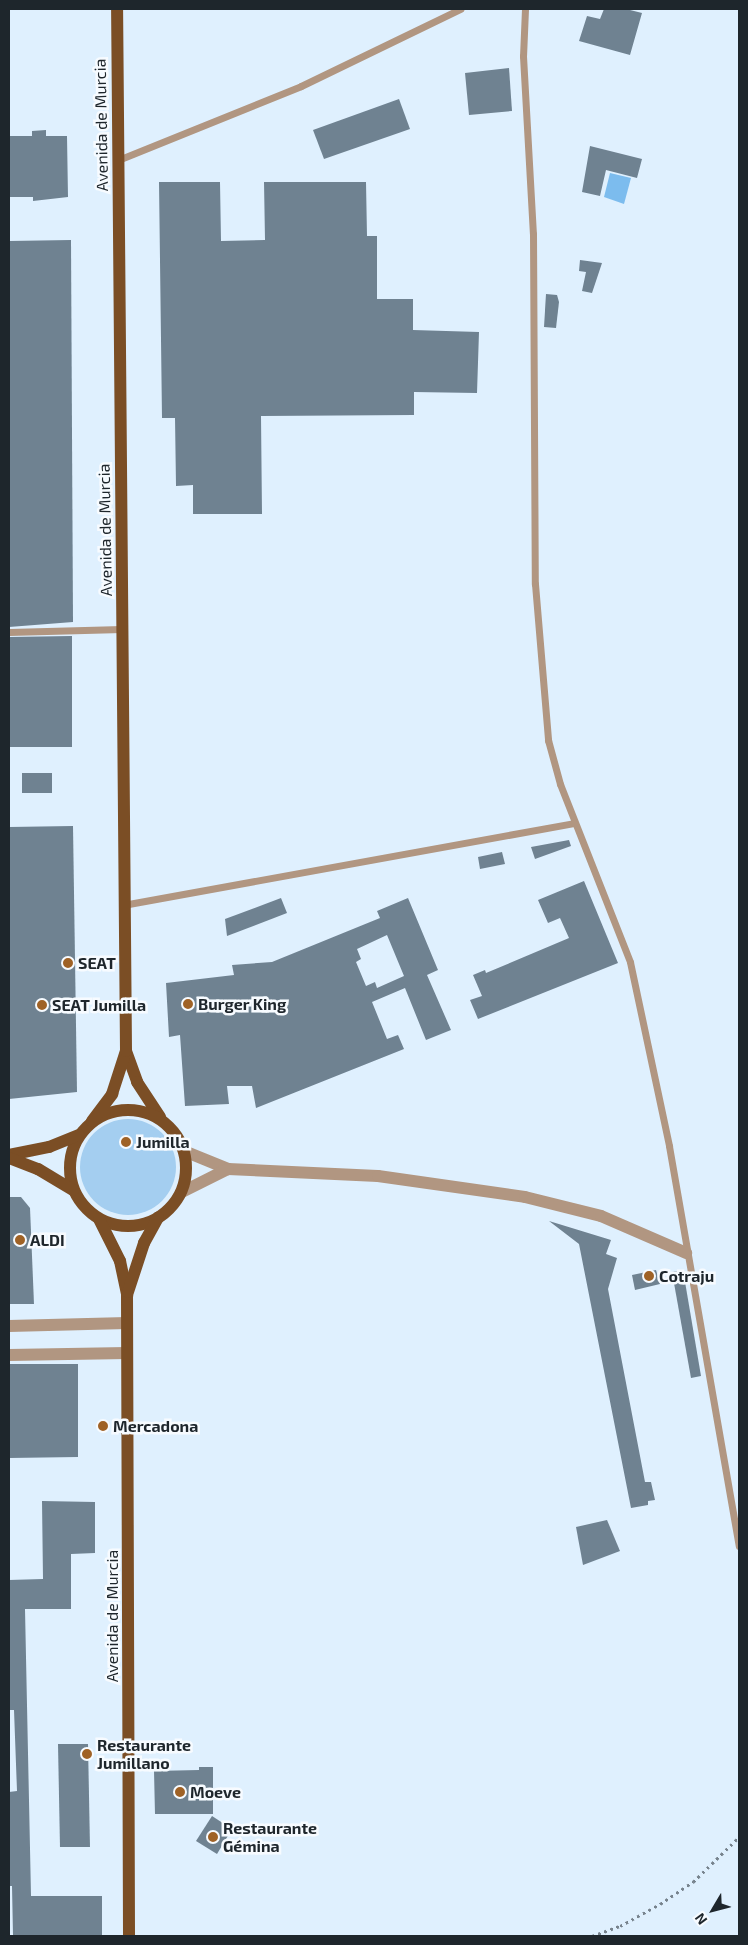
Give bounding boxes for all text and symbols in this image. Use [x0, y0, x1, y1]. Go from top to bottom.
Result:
street label: Avenida de Murcia [90, 59, 112, 191]
street label: Avenida de Murcia [94, 464, 116, 596]
place label: SEAT [78, 953, 116, 973]
marker: SEAT [62, 957, 74, 969]
place label: Burger King [198, 994, 287, 1014]
place label: SEAT Jumilla [52, 995, 147, 1015]
marker: Burger King [182, 998, 194, 1010]
marker: SEAT Jumilla [36, 999, 48, 1011]
place label: Jumilla [136, 1132, 190, 1152]
marker: Jumilla [120, 1136, 132, 1148]
place label: ALDI [30, 1230, 65, 1250]
marker: ALDI [14, 1234, 26, 1246]
place label: Cotraju [659, 1266, 714, 1286]
marker: Cotraju [643, 1270, 655, 1282]
place label: Mercadona [113, 1416, 198, 1436]
marker: Mercadona [97, 1420, 109, 1432]
street label: Avenida de Murcia [102, 1550, 122, 1682]
place label: Restaurante Jumillano [97, 1735, 191, 1773]
marker: Restaurante Jumillano [81, 1748, 93, 1760]
place label: Moeve [190, 1782, 241, 1802]
marker: Moeve [174, 1786, 186, 1798]
place label: Restaurante Gémina [223, 1818, 317, 1856]
marker: Restaurante Gémina [207, 1831, 219, 1843]
north arrow [688, 1885, 738, 1935]
text: N [691, 1910, 710, 1928]

